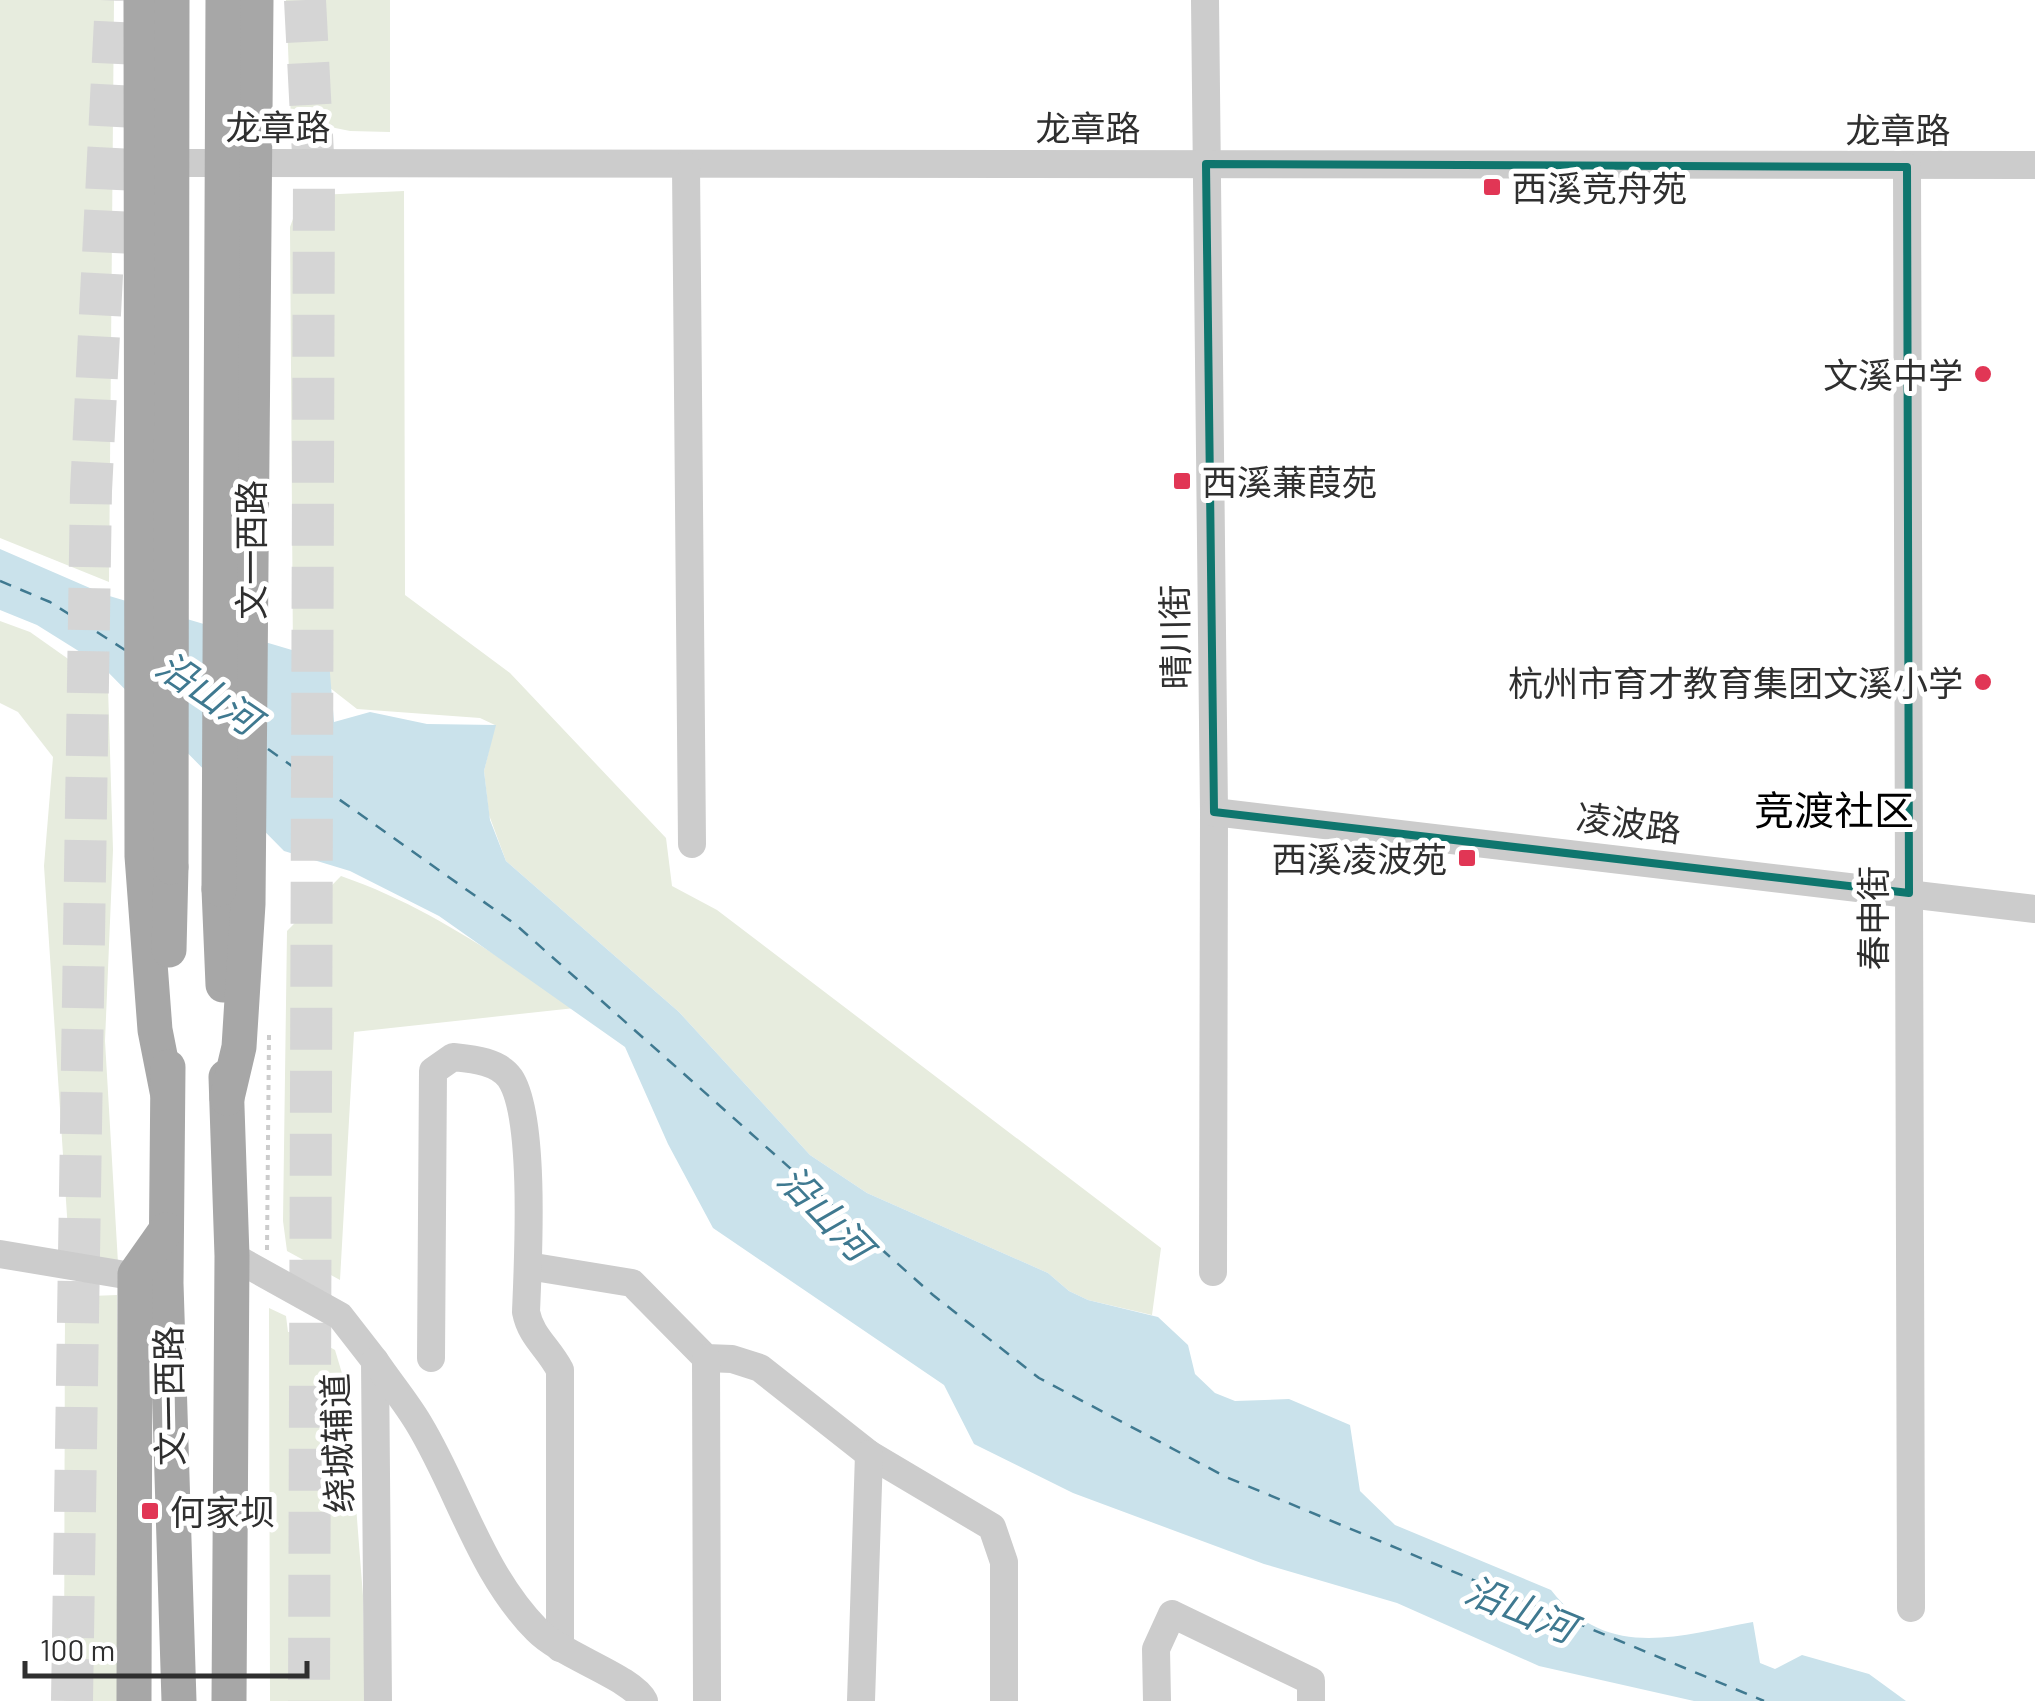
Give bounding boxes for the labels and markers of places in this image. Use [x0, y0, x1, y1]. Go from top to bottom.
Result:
place label: 西溪竞舟苑 [1512, 166, 1687, 208]
marker: 西溪竞舟苑 [1481, 176, 1503, 198]
place label: 文溪中学 [1823, 353, 1963, 395]
marker: 文溪中学 [1972, 363, 1994, 385]
place label: 西溪蒹葭苑 [1202, 460, 1377, 502]
marker: 西溪蒹葭苑 [1171, 470, 1193, 492]
place label: 杭州市育才教育集团文溪小学 [1508, 661, 1963, 703]
marker: 杭州市育才教育集团文溪小学 [1972, 671, 1994, 693]
place label: 西溪凌波苑 [1272, 837, 1447, 879]
marker: 西溪凌波苑 [1456, 847, 1478, 869]
place label: 何家坝 [170, 1490, 275, 1532]
marker: 何家坝 [139, 1500, 161, 1522]

